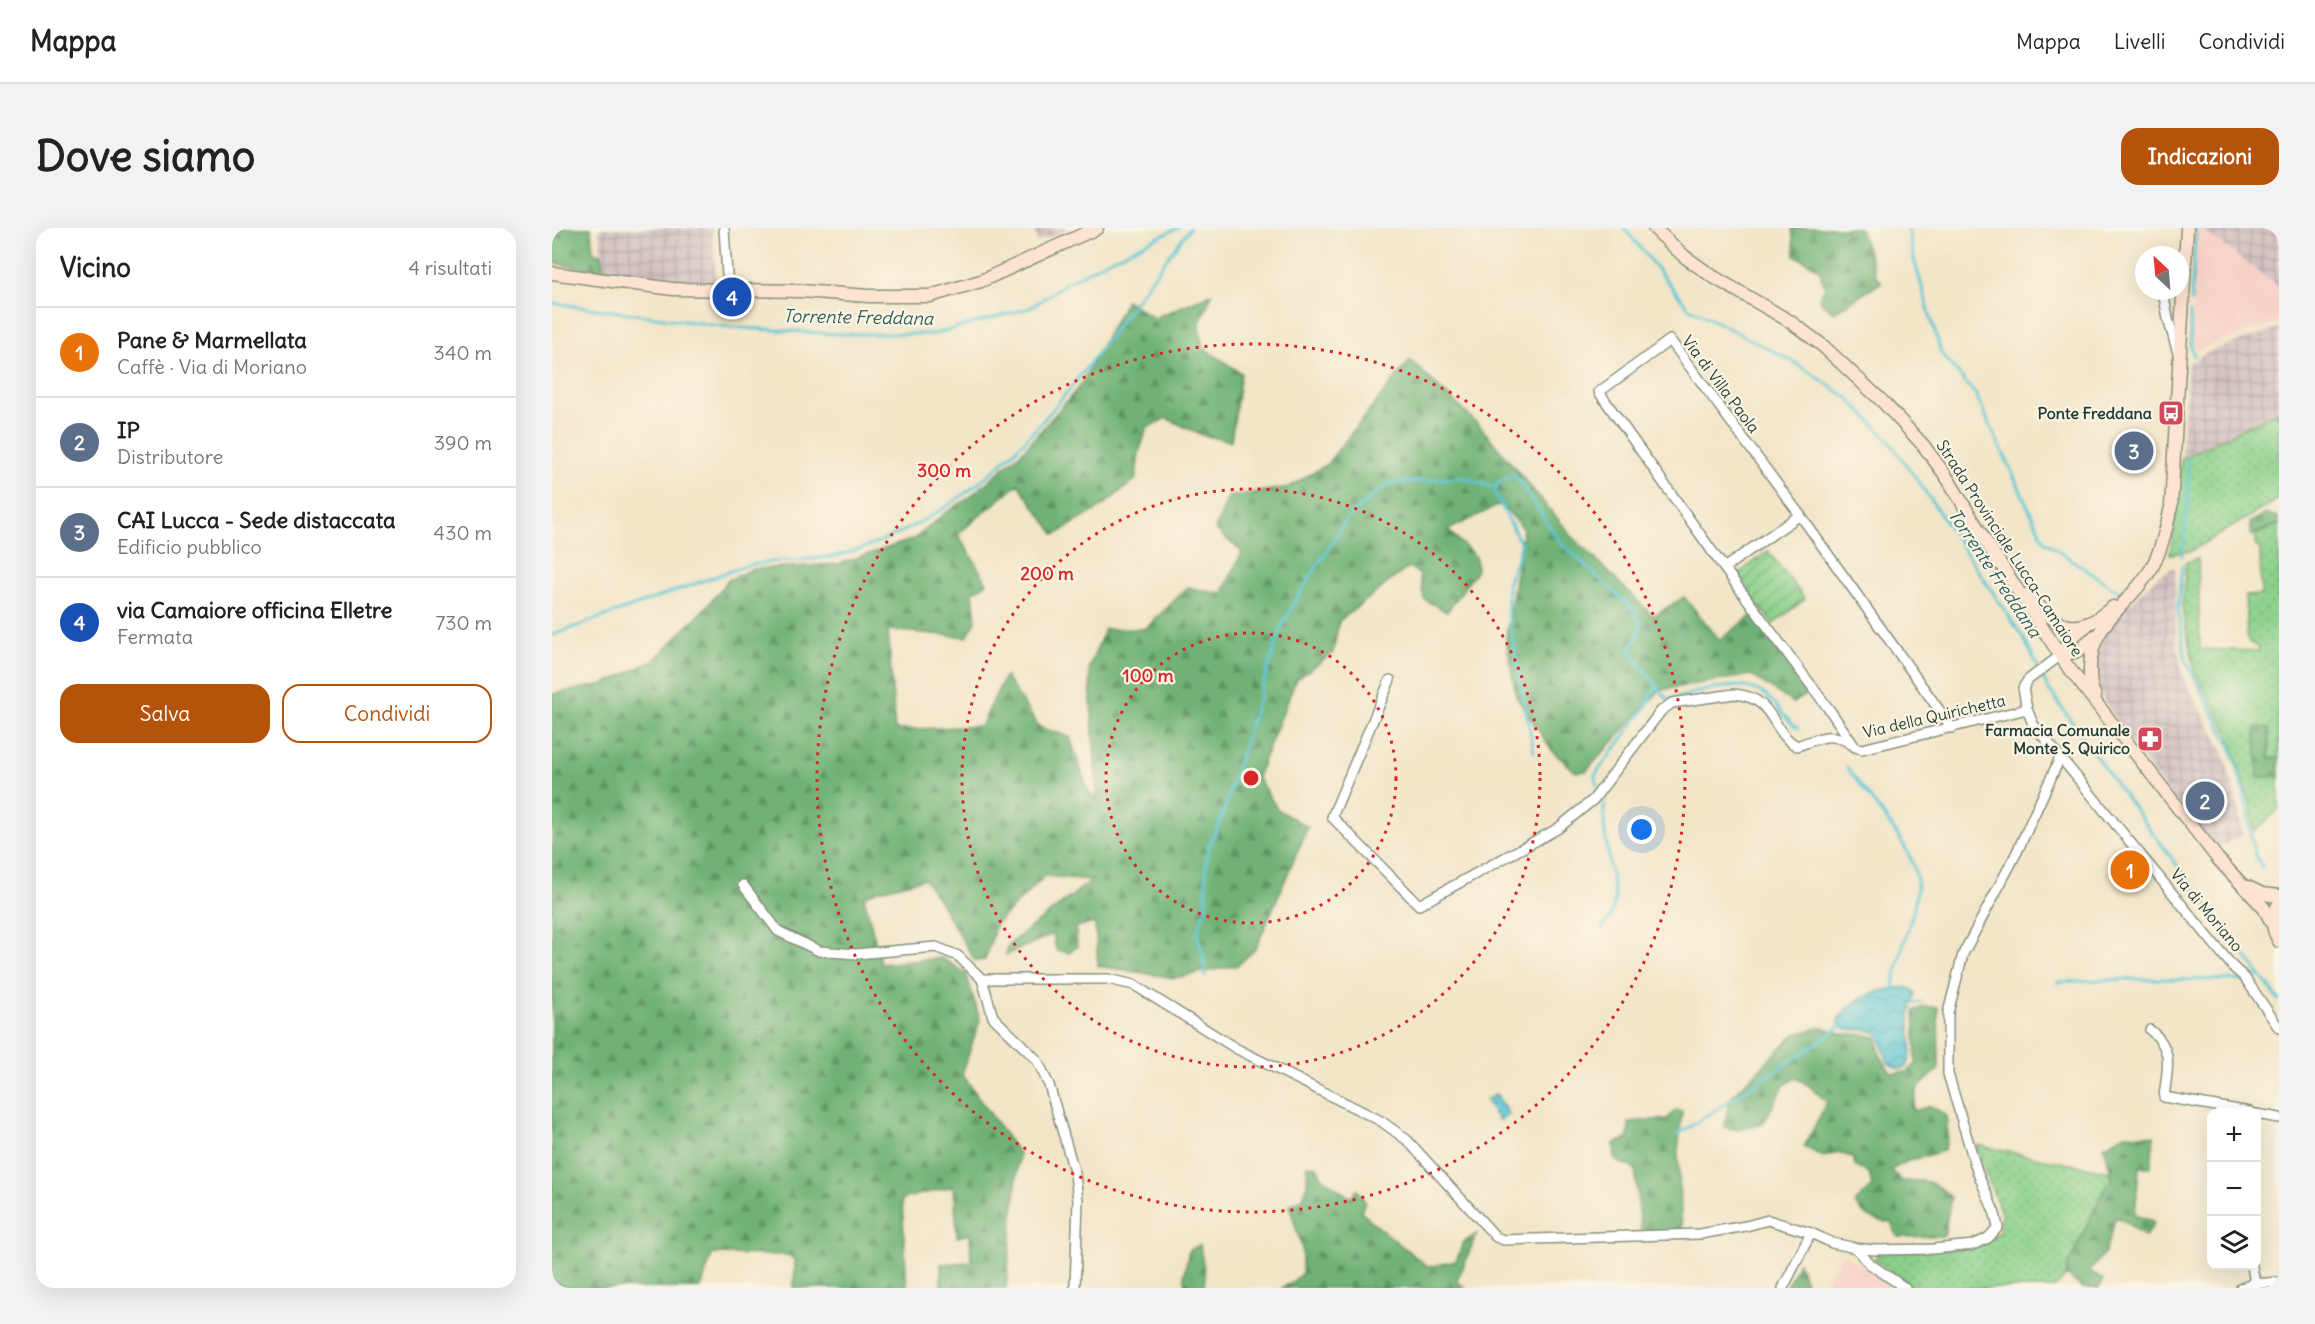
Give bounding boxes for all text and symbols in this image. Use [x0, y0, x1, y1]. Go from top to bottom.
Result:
text: Mappa [30, 23, 116, 59]
text: Mappa [2016, 28, 2081, 55]
text: Livelli [2114, 28, 2165, 55]
text: Condividi [2198, 28, 2285, 55]
button: Indicazioni [2121, 128, 2279, 185]
text: Dove siamo [36, 130, 255, 182]
north arrow [2135, 246, 2189, 300]
text: Vicino [60, 251, 131, 284]
text: 4 risultati [408, 255, 492, 280]
pin: 4 [712, 274, 752, 320]
water label: Torrente Freddana [783, 304, 935, 330]
text: Pane & Marmellata [117, 326, 307, 354]
street label: Via di Villa Paola [1678, 331, 1764, 437]
text: 1 [76, 340, 83, 365]
text: 340 m [434, 340, 492, 365]
text: Caffè · Via di Moriano [117, 354, 307, 379]
bus stop icon: Ponte Freddana [2156, 398, 2186, 428]
place label: Ponte Freddana [2038, 403, 2152, 423]
text: IP [117, 416, 140, 444]
pin: 3 [2114, 428, 2154, 474]
text: 2 [74, 430, 85, 455]
text: 390 m [434, 430, 492, 455]
street label: Strada Provinciale Lucca-Camaiore [1933, 436, 2087, 660]
text: Distributore [117, 444, 223, 469]
text: 300 m [917, 459, 971, 482]
water label: Torrente Freddana [1943, 504, 2048, 643]
text: CAI Lucca - Sede distaccata [117, 506, 396, 534]
text: 3 [74, 520, 85, 545]
text: 430 m [434, 520, 492, 545]
text: Edificio pubblico [117, 534, 262, 559]
text: 200 m [1020, 562, 1074, 585]
text: via Camaiore officina Elletre [117, 596, 392, 624]
text: 4 [74, 610, 85, 635]
text: 730 m [435, 610, 492, 635]
text: Fermata [117, 624, 193, 649]
text: 100 m [1123, 664, 1174, 687]
button: Salva [60, 684, 270, 743]
button: Condividi [282, 684, 492, 743]
street label: Via della Quirichetta [1861, 690, 2007, 742]
place label: Farmacia Comunale Monte S. Quirico [1985, 720, 2130, 758]
pharmacy icon: Farmacia Comunale Monte S. Quirico [2135, 724, 2165, 754]
centre of rings [1241, 768, 1261, 788]
pin: 2 [2186, 778, 2224, 824]
your location [1627, 815, 1656, 844]
pin: 1 [2110, 848, 2150, 892]
street label: Via di Moriano [2166, 864, 2248, 956]
map controls [2207, 1108, 2261, 1270]
button: + [2207, 1108, 2261, 1162]
button: − [2207, 1162, 2261, 1216]
button: layers [2207, 1216, 2261, 1270]

